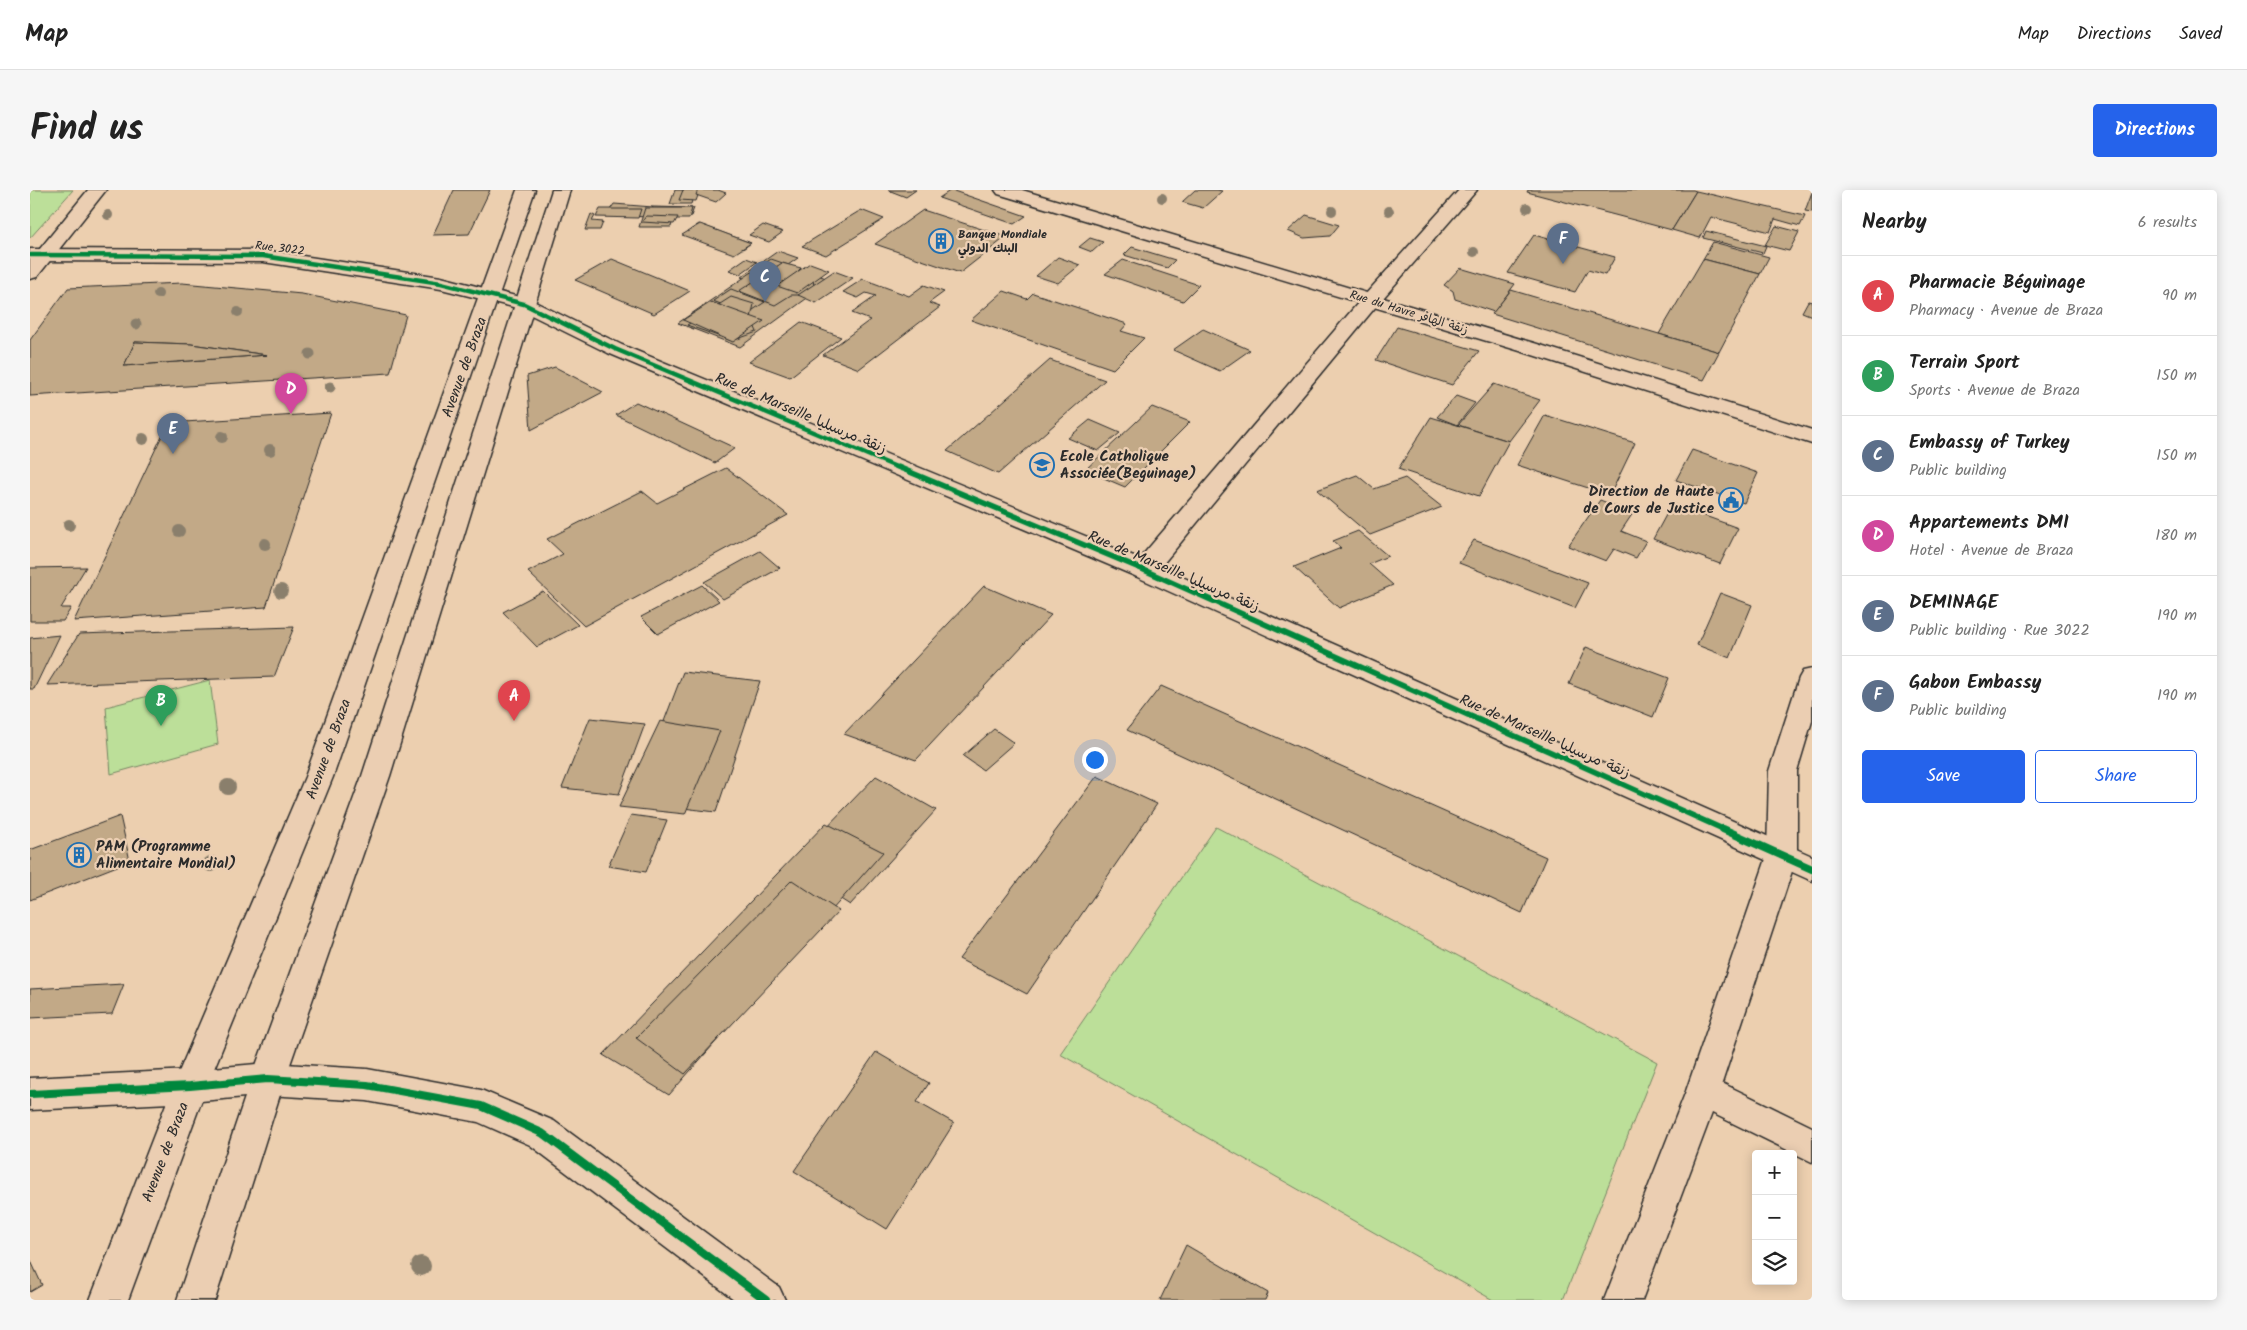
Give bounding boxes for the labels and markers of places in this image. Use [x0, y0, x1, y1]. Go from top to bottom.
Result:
pin: F [1547, 223, 1579, 264]
place label: Banque Mondiale البنك الدولي [958, 225, 1047, 259]
building icon: Banque Mondiale البنك الدولي [928, 228, 954, 254]
pin: C [749, 261, 781, 302]
pin: D [275, 373, 307, 414]
pin: E [157, 413, 189, 454]
place label: Ecole Catholique Associée(Beguinage) [1060, 445, 1196, 486]
school or university icon: Ecole Catholique Associée(Beguinage) [1029, 452, 1055, 478]
place label: Direction de Haute de Cours de Justice [1583, 480, 1715, 521]
public building icon: Direction de Haute de Cours de Justice [1718, 487, 1744, 513]
pin: A [498, 680, 530, 721]
pin: B [145, 685, 177, 726]
place label: PAM (Programme Alimentaire Mondial) [96, 835, 236, 876]
building icon: PAM (Programme Alimentaire Mondial) [66, 842, 92, 868]

